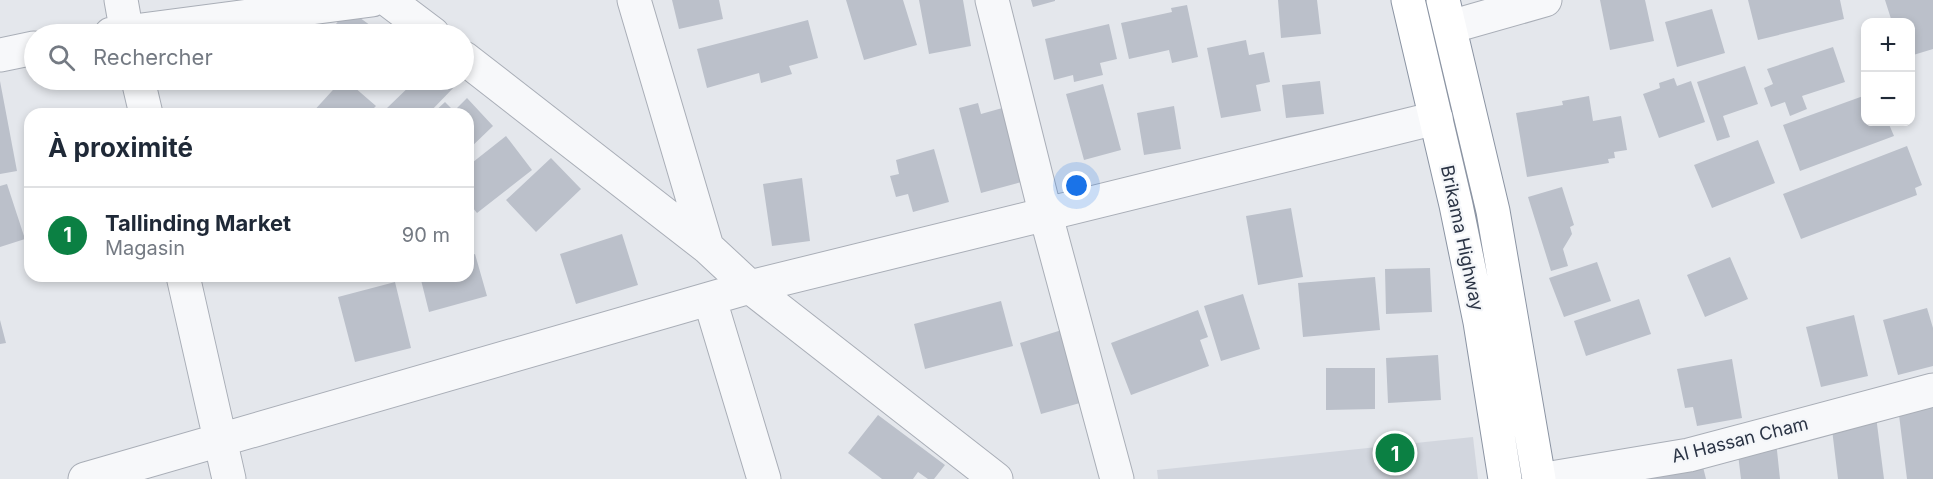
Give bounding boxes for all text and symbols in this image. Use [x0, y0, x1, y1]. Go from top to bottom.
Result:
map controls [1861, 18, 1915, 126]
button: + [1861, 18, 1915, 72]
search box [24, 24, 474, 90]
icon: search [45, 41, 78, 74]
text: Rechercher [93, 44, 213, 70]
button: − [1861, 72, 1915, 126]
text: À proximité [48, 132, 193, 163]
street label: Brikama Highway [1437, 163, 1488, 313]
your location [1062, 171, 1091, 200]
text: Tallinding Market [105, 210, 291, 236]
text: 1 [63, 223, 72, 247]
text: 90 m [402, 223, 450, 247]
text: Magasin [105, 236, 185, 260]
street label: Al Hassan Cham [1670, 412, 1810, 467]
pin: 1 [1376, 430, 1414, 476]

